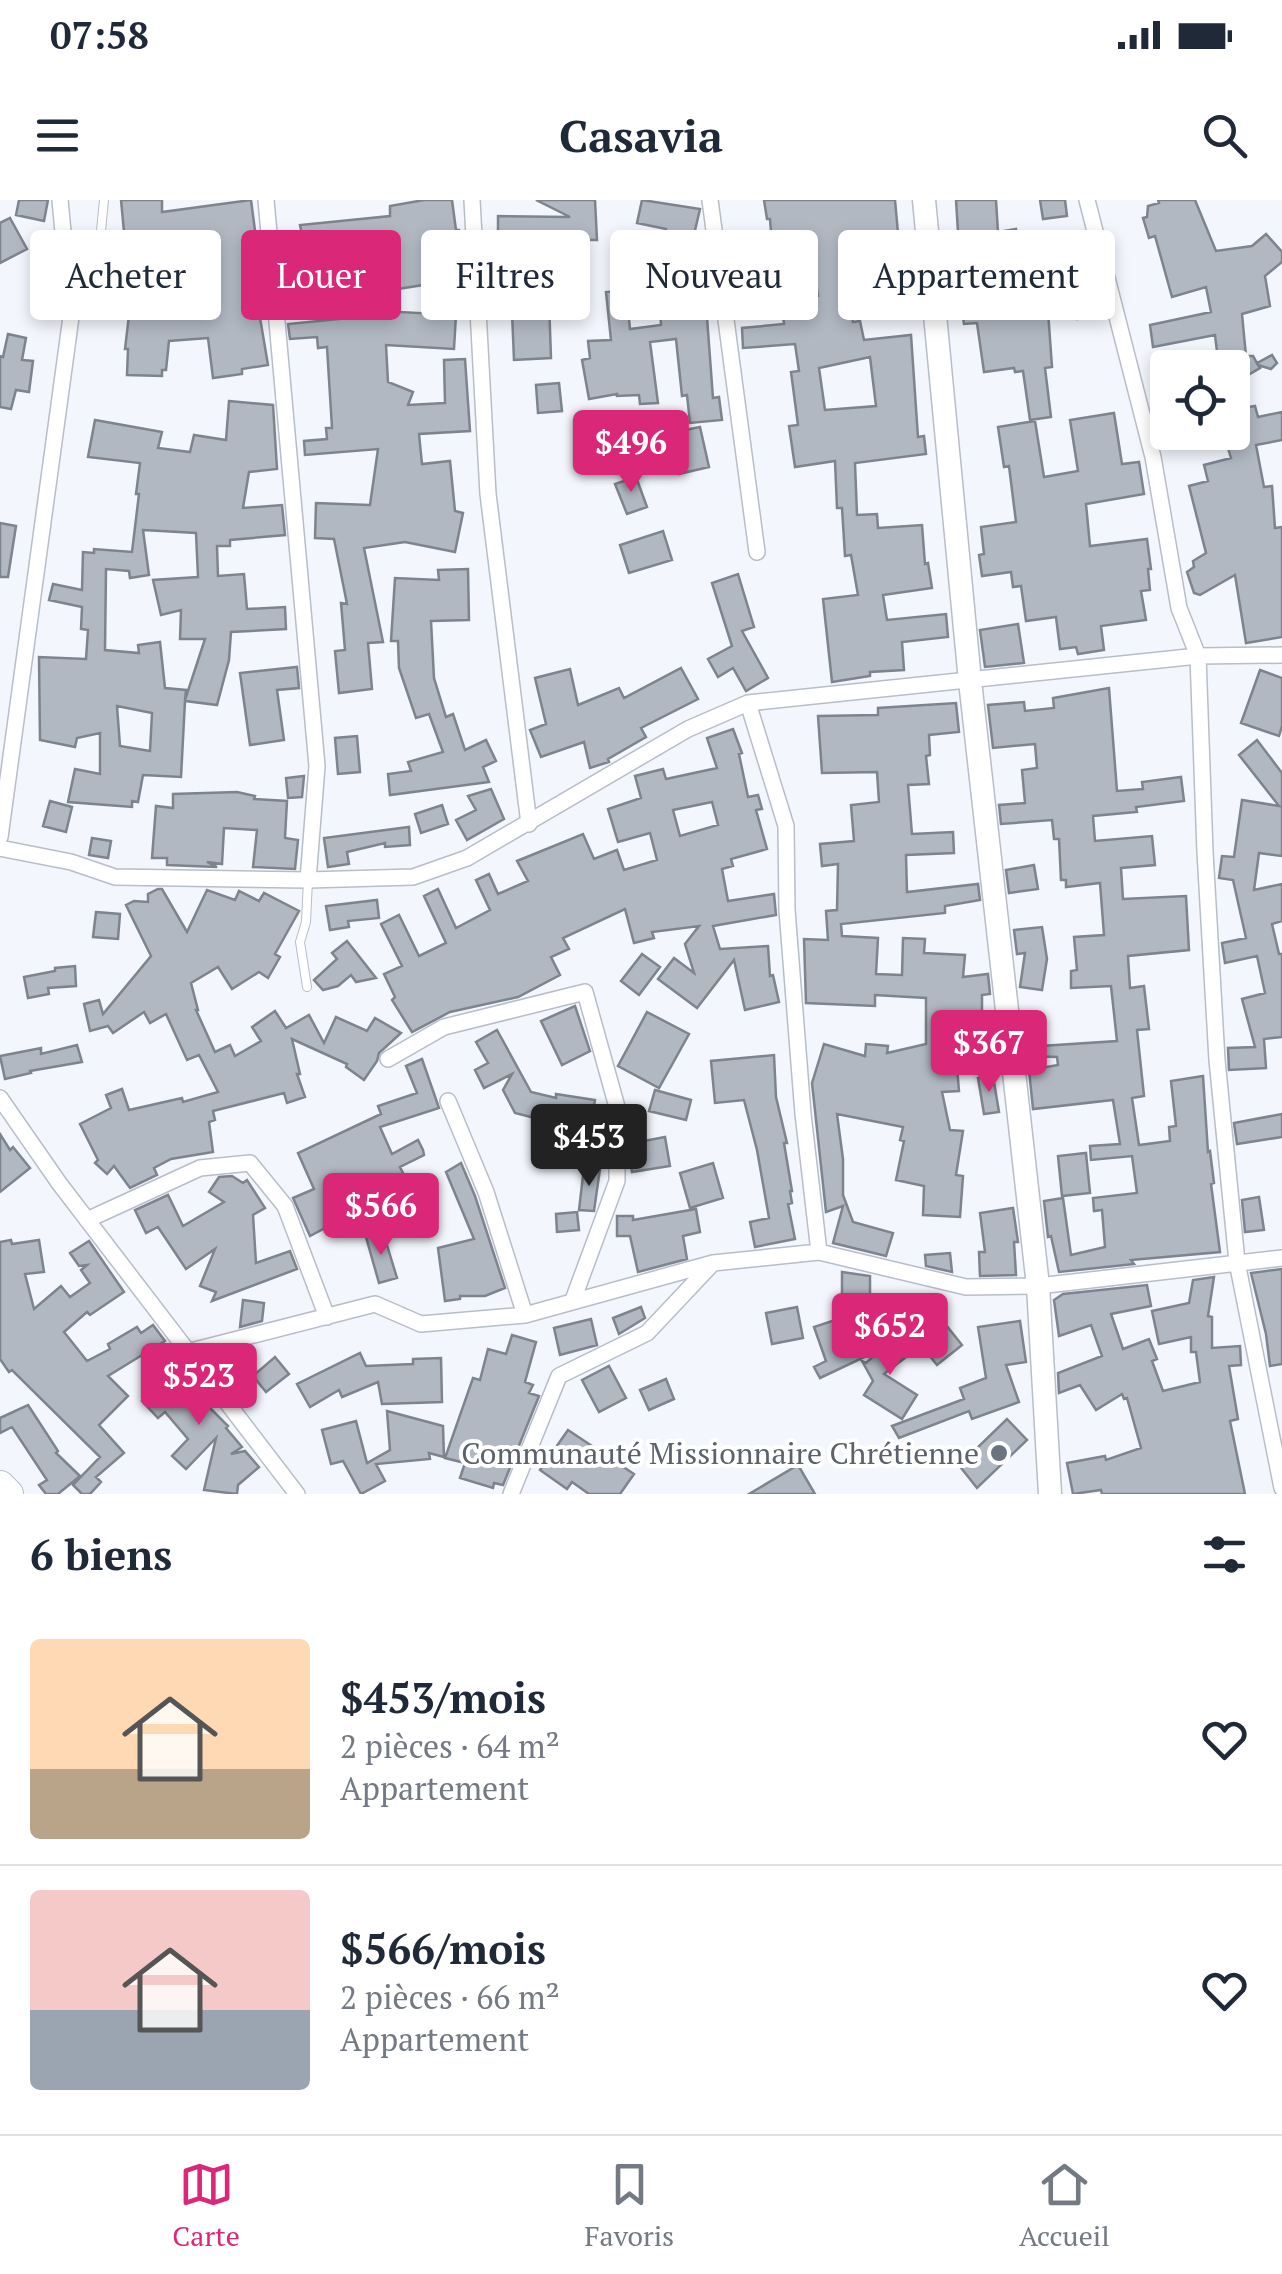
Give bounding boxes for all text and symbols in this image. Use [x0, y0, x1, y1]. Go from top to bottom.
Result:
text: 07:58 [50, 10, 149, 60]
text: Casavia [559, 105, 723, 165]
icon: menu [30, 108, 85, 163]
icon: search [1197, 108, 1252, 163]
chip: Acheter [30, 230, 221, 320]
chip: Louer [241, 230, 401, 320]
chip: Filtres [421, 230, 590, 320]
chip: Nouveau [610, 230, 818, 320]
chip: Appartement [838, 230, 1115, 320]
map controls [1150, 350, 1250, 450]
button: locate [1150, 350, 1250, 450]
pin: $496 [572, 410, 690, 495]
text: $496 [595, 421, 667, 463]
pin: $367 [930, 1010, 1048, 1095]
text: $367 [953, 1021, 1025, 1063]
pin: $453 [530, 1104, 648, 1189]
text: $453 [553, 1115, 625, 1157]
pin: $566 [322, 1173, 440, 1258]
text: $566 [345, 1184, 417, 1226]
pin: $652 [831, 1293, 949, 1378]
text: $652 [854, 1304, 926, 1346]
pin: $523 [140, 1343, 258, 1428]
text: $523 [163, 1354, 235, 1396]
place label: Communauté Missionnaire Chrétienne [461, 1433, 979, 1473]
marker: Communauté Missionnaire Chrétienne [988, 1442, 1010, 1464]
text: 6 biens [30, 1526, 172, 1582]
icon: filters [1197, 1527, 1252, 1582]
text: $453/mois [340, 1669, 546, 1725]
icon: home [110, 1679, 230, 1799]
icon: heart [1197, 1712, 1252, 1767]
text: 2 pièces · 64 m² [340, 1725, 560, 1767]
text: Appartement [340, 1767, 529, 1809]
text: $566/mois [340, 1920, 546, 1976]
icon: home [110, 1930, 230, 2050]
icon: heart [1197, 1963, 1252, 2018]
text: 2 pièces · 66 m² [340, 1976, 560, 2018]
text: Appartement [340, 2018, 529, 2060]
tab: Carte [172, 2157, 240, 2254]
tab: Favoris [584, 2157, 674, 2254]
tab: Accueil [1019, 2157, 1110, 2254]

